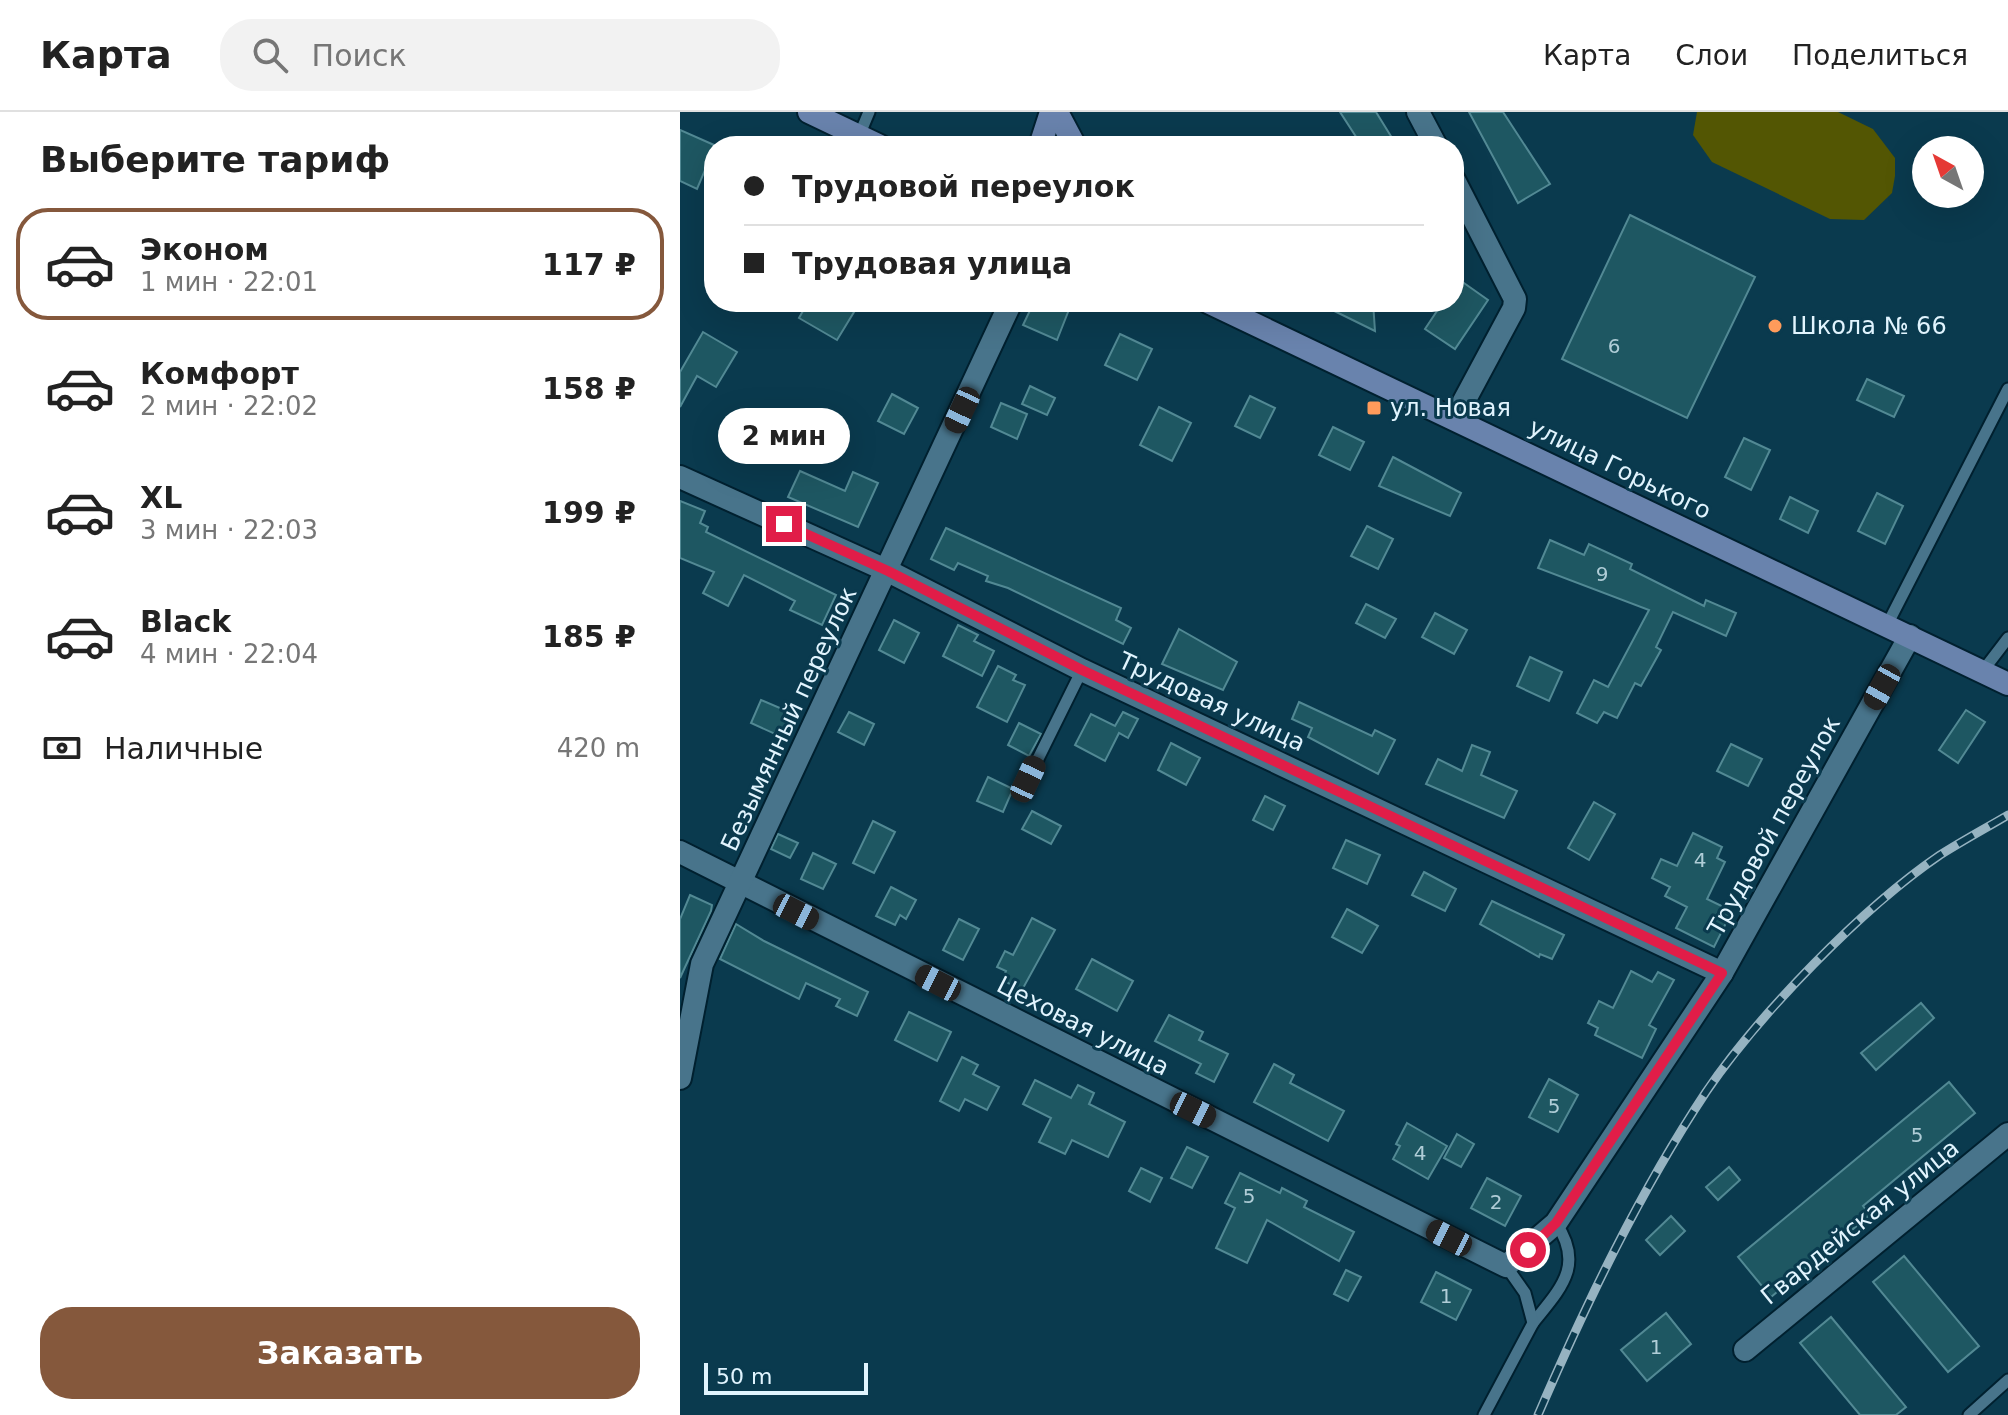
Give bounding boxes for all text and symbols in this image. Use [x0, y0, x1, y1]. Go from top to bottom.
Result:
search box [220, 19, 780, 91]
text: Карта [40, 33, 172, 77]
icon: search [248, 33, 292, 77]
text: Поиск [312, 38, 407, 73]
text: Карта [1543, 39, 1631, 72]
text: Слои [1675, 39, 1748, 72]
text: Поделиться [1792, 39, 1968, 72]
north arrow [1912, 136, 1984, 208]
map controls [1912, 136, 1984, 208]
text: Выберите тариф [40, 139, 390, 180]
text: Трудовой переулок [792, 169, 1135, 204]
icon: car [44, 228, 116, 300]
text: Эконом [140, 232, 269, 267]
text: Трудовая улица [792, 246, 1072, 281]
text: 117 ₽ [542, 247, 636, 282]
text: 1 мин · 22:01 [140, 267, 318, 297]
place label: Школа № 66 [1791, 312, 1947, 340]
marker: Школа № 66 [1766, 317, 1784, 335]
house number: 6 [1608, 334, 1620, 358]
icon: car [44, 352, 116, 424]
text: Комфорт [140, 356, 299, 391]
text: 158 ₽ [542, 371, 636, 406]
car [941, 383, 983, 437]
text: 2 мин · 22:02 [140, 391, 318, 421]
place label: ул. Новая [1390, 394, 1511, 422]
marker: ул. Новая [1365, 399, 1383, 417]
callout: 2 мин [718, 408, 850, 464]
street label: улица Горького [1524, 413, 1716, 525]
text: 2 мин [742, 421, 826, 451]
icon: car [44, 476, 116, 548]
text: XL [140, 480, 182, 515]
text: 199 ₽ [542, 495, 636, 530]
route end [766, 506, 802, 542]
text: 3 мин · 22:03 [140, 515, 318, 545]
house number: 9 [1596, 562, 1608, 586]
street label: Безымянный переулок [715, 582, 863, 856]
icon: car [44, 600, 116, 672]
text: Black [140, 604, 231, 639]
text: 185 ₽ [542, 619, 636, 654]
text: 4 мин · 22:04 [140, 639, 318, 669]
street label: Трудовая улица [1113, 646, 1310, 757]
car [1860, 660, 1904, 714]
street label: Трудовой переулок [1701, 711, 1846, 942]
icon: cash [40, 726, 84, 770]
text: Наличные [104, 731, 263, 766]
text: 420 m [557, 733, 640, 763]
car [1007, 752, 1049, 806]
house number: 4 [1694, 848, 1706, 872]
car [769, 890, 823, 934]
car [911, 961, 965, 1005]
street label: Цеховая улица [992, 971, 1174, 1081]
car [1166, 1089, 1220, 1131]
house number: 5 [1548, 1094, 1560, 1118]
house number: 5 [1911, 1123, 1923, 1147]
street label: Гвардейская улица [1755, 1134, 1965, 1310]
house number: 4 [1414, 1141, 1426, 1165]
house number: 5 [1243, 1184, 1255, 1208]
house number: 2 [1490, 1190, 1502, 1214]
car [1422, 1216, 1476, 1260]
route start [1510, 1232, 1546, 1268]
house number: 1 [1440, 1284, 1452, 1308]
button: Заказать [40, 1307, 640, 1399]
house number: 1 [1650, 1335, 1662, 1359]
scale bar [704, 1359, 868, 1395]
text: 50 m [716, 1364, 772, 1389]

